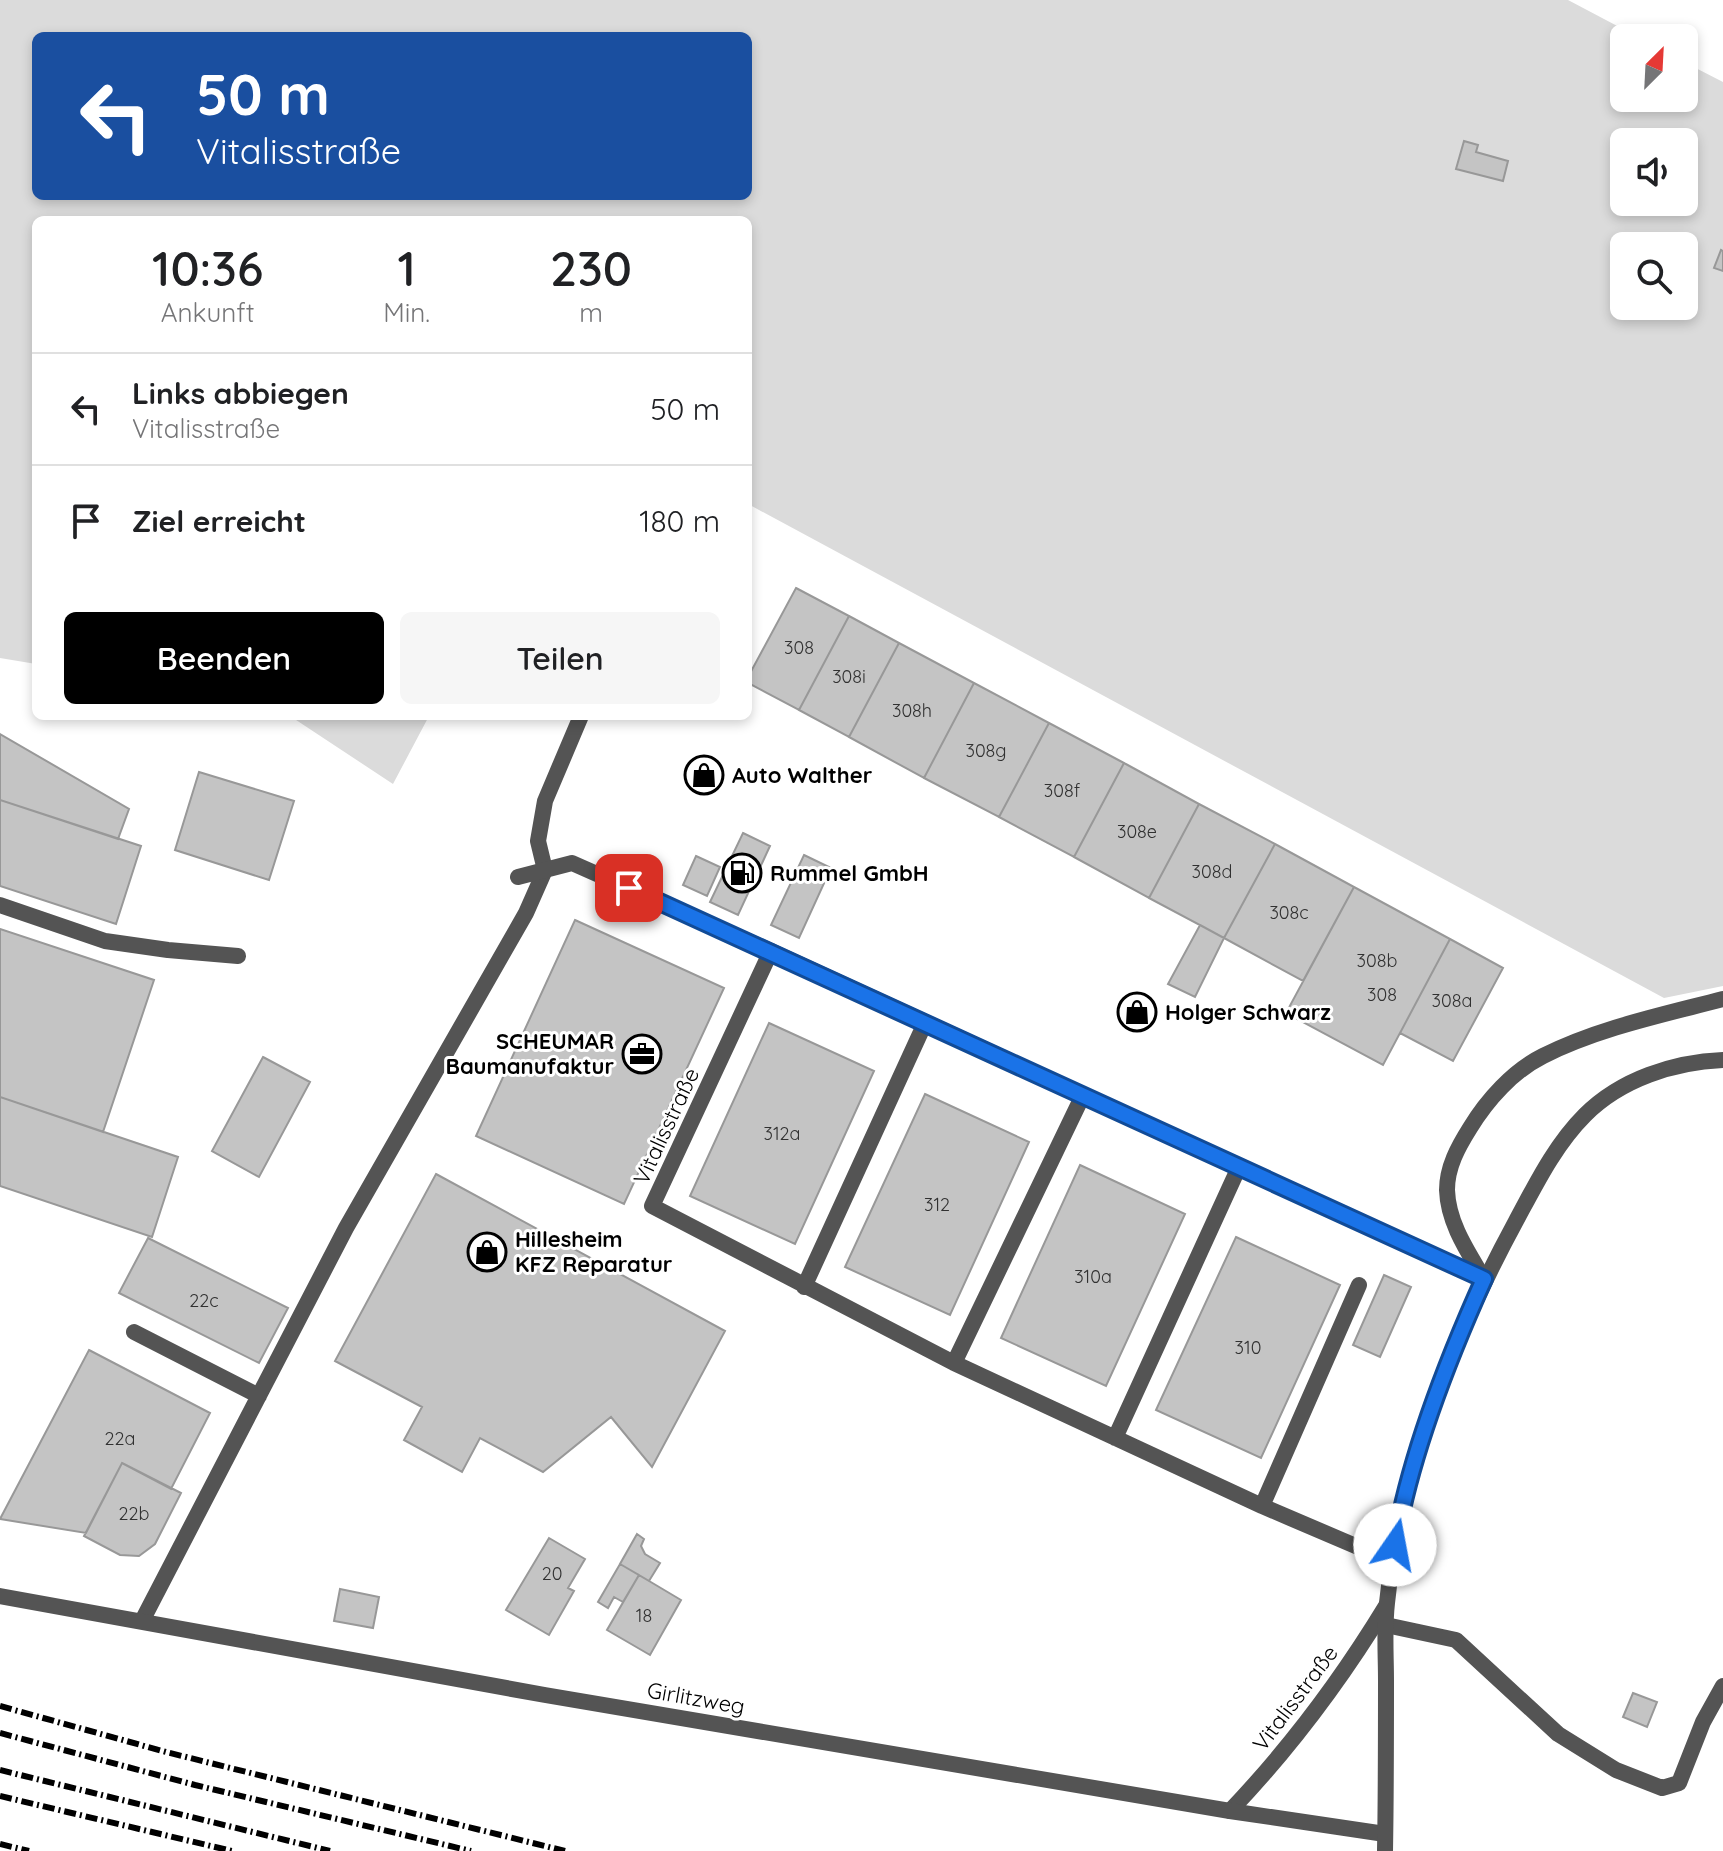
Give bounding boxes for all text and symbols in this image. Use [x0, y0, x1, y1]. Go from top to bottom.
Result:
north arrow [1610, 24, 1698, 112]
map controls [1610, 24, 1698, 320]
text: 50 m [196, 59, 330, 129]
icon: left [64, 64, 168, 168]
text: Vitalisstraße [196, 128, 401, 173]
button: sound [1610, 128, 1698, 216]
button: search [1610, 232, 1698, 320]
text: 10:36 [152, 238, 263, 298]
text: 1 [397, 238, 416, 298]
text: 230 [550, 238, 632, 298]
text: Ankunft [161, 296, 254, 329]
text: Min. [383, 296, 430, 329]
text: m [579, 296, 603, 329]
text: Links abbiegen [132, 374, 349, 412]
icon: left [64, 387, 108, 431]
text: 50 m [650, 390, 720, 428]
text: Vitalisstraße [132, 412, 280, 445]
icon: arrive [64, 499, 108, 543]
text: Ziel erreicht [132, 502, 306, 540]
text: 180 m [639, 502, 720, 540]
button: Beenden [64, 612, 384, 704]
button: Teilen [400, 612, 720, 704]
house number: 308 [784, 636, 814, 659]
house number: 308i [832, 665, 866, 688]
house number: 308h [892, 699, 932, 722]
house number: 308g [965, 739, 1007, 762]
shop icon: Auto Walther [683, 754, 725, 796]
place label: Auto Walther [732, 761, 873, 789]
house number: 308f [1044, 779, 1081, 802]
house number: 308e [1117, 820, 1157, 843]
fuel station icon: Rummel GmbH [721, 852, 763, 894]
pin [595, 854, 663, 922]
place label: Rummel GmbH [770, 859, 929, 887]
house number: 308d [1192, 860, 1232, 883]
icon: arrive [607, 866, 651, 910]
house number: 308c [1269, 901, 1309, 924]
house number: 308b [1357, 949, 1397, 972]
house number: 308 [1367, 983, 1397, 1006]
house number: 308a [1432, 989, 1472, 1012]
shop icon: Holger Schwarz [1116, 991, 1158, 1033]
place label: Holger Schwarz [1165, 998, 1331, 1026]
place label: SCHEUMAR Baumanufaktur [446, 1027, 614, 1080]
office icon: SCHEUMAR Baumanufaktur [621, 1033, 663, 1075]
street label: Vitalisstraße [627, 1063, 705, 1189]
house number: 312a [764, 1122, 800, 1145]
house number: 312 [924, 1193, 950, 1216]
place label: Hillesheim KFZ Reparatur [515, 1225, 673, 1278]
shop icon: Hillesheim KFZ Reparatur [466, 1231, 508, 1273]
house number: 310a [1074, 1265, 1112, 1288]
house number: 22c [189, 1289, 219, 1312]
house number: 310 [1235, 1336, 1261, 1359]
house number: 22a [105, 1427, 135, 1450]
house number: 22b [119, 1502, 150, 1525]
position arrow [1353, 1503, 1437, 1587]
house number: 20 [542, 1562, 562, 1585]
house number: 18 [636, 1604, 652, 1627]
street label: Vitalisstraße [1246, 1640, 1344, 1756]
street label: Girlitzweg [645, 1676, 747, 1720]

